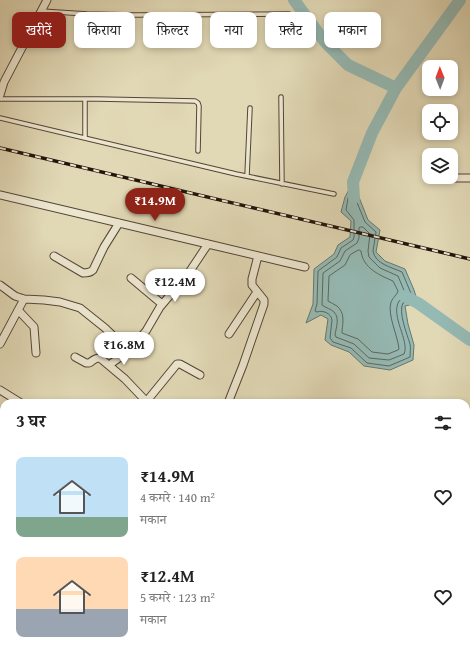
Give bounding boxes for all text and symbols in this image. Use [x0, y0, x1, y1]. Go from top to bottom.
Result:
chip: खरीदें [12, 12, 66, 48]
chip: किराया [74, 12, 135, 48]
chip: फ़िल्टर [143, 12, 202, 48]
chip: नया [210, 12, 257, 48]
chip: फ़्लैट [265, 12, 316, 48]
chip: मकान [324, 12, 381, 48]
north arrow [422, 60, 458, 96]
map controls [422, 60, 458, 184]
button: locate [422, 104, 458, 140]
button: layers [422, 148, 458, 184]
pin: ₹14.9M [122, 188, 188, 222]
text: ₹14.9M [134, 191, 176, 210]
pin: ₹12.4M [142, 269, 208, 303]
text: ₹12.4M [154, 272, 196, 291]
pin: ₹16.8M [91, 332, 157, 366]
text: ₹16.8M [103, 335, 145, 354]
text: 3 घर [16, 408, 45, 433]
icon: filters [432, 412, 454, 434]
text: ₹14.9M [140, 463, 195, 488]
icon: home [48, 473, 96, 521]
icon: heart [432, 486, 454, 508]
text: 4 कमरे · 140 m² [140, 488, 215, 507]
text: मकान [140, 510, 166, 529]
text: ₹12.4M [140, 563, 195, 588]
icon: home [48, 573, 96, 621]
icon: heart [432, 586, 454, 608]
text: 5 कमरे · 123 m² [140, 588, 215, 607]
text: मकान [140, 610, 166, 629]

